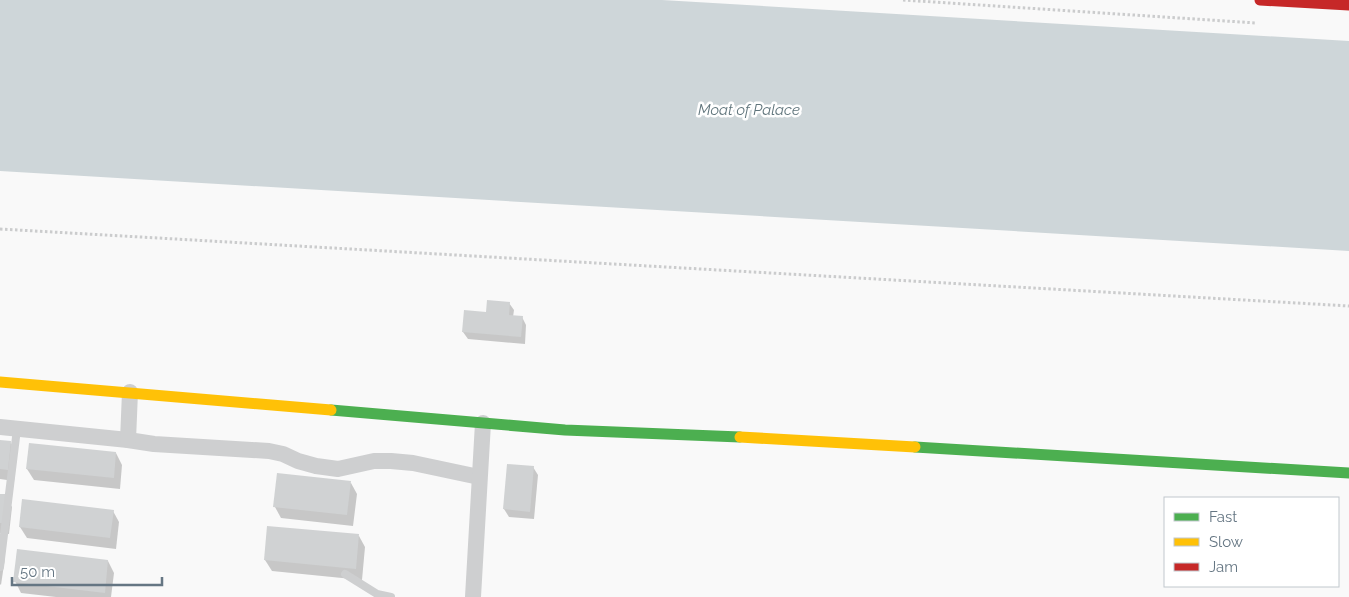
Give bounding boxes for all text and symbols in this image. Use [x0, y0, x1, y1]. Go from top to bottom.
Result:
water label: Moat of Palace [698, 101, 800, 119]
legend [1164, 497, 1339, 587]
text: Fast [1209, 508, 1237, 526]
text: Slow [1209, 533, 1243, 551]
scale bar [12, 554, 162, 586]
text: Jam [1209, 558, 1238, 576]
text: 50 m [20, 563, 55, 581]

